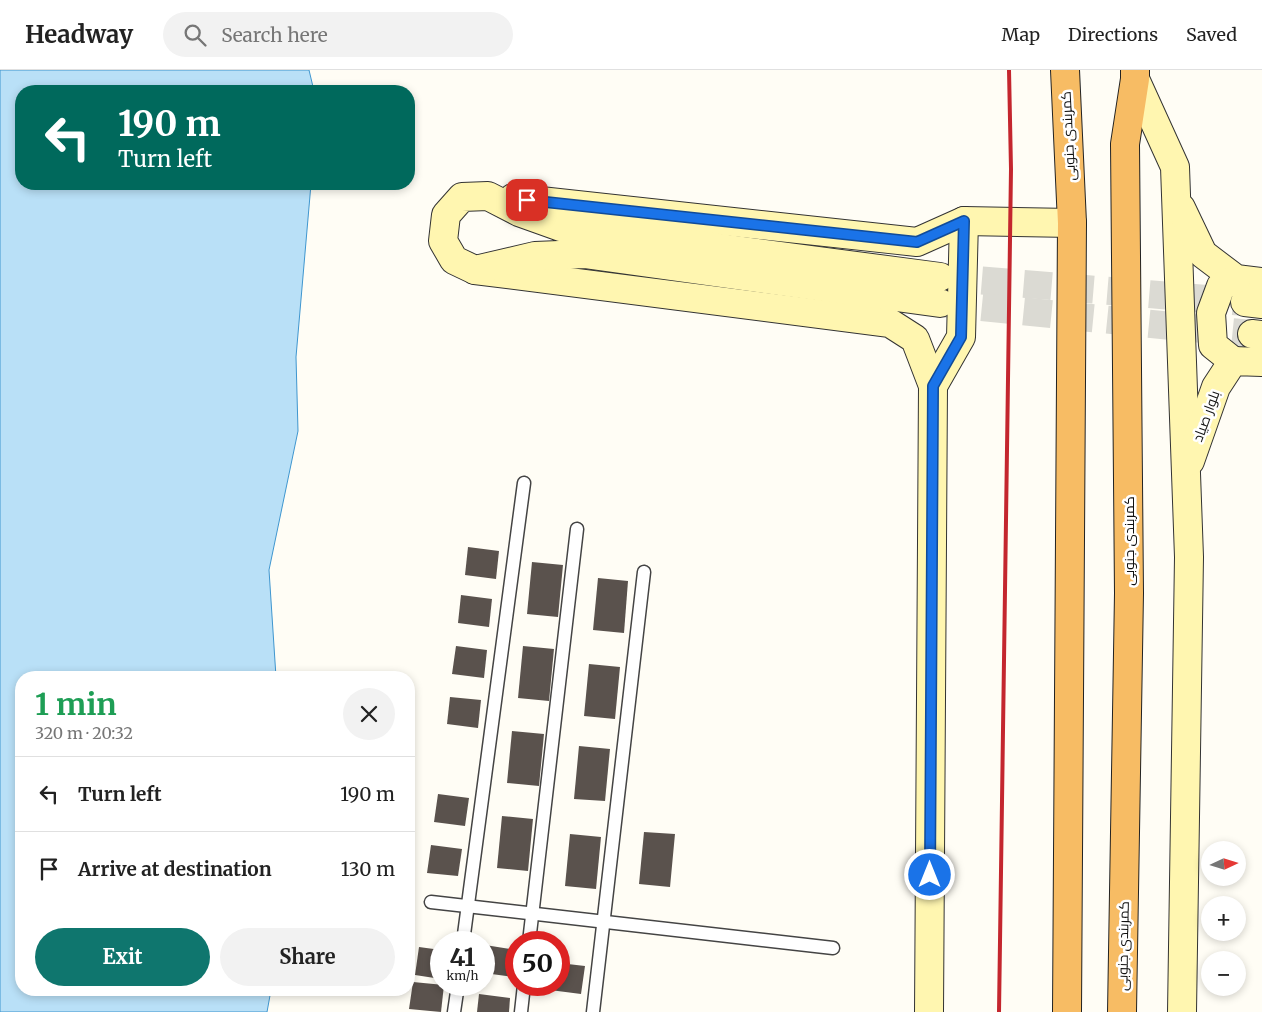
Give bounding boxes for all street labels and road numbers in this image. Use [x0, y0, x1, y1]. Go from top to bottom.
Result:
street label: کمربندی جنوبی [1057, 91, 1079, 181]
street label: بلوار صیاد [1188, 388, 1224, 444]
street label: کمربندی جنوبی [1120, 496, 1138, 586]
street label: کمربندی جنوبی [1113, 901, 1133, 991]

